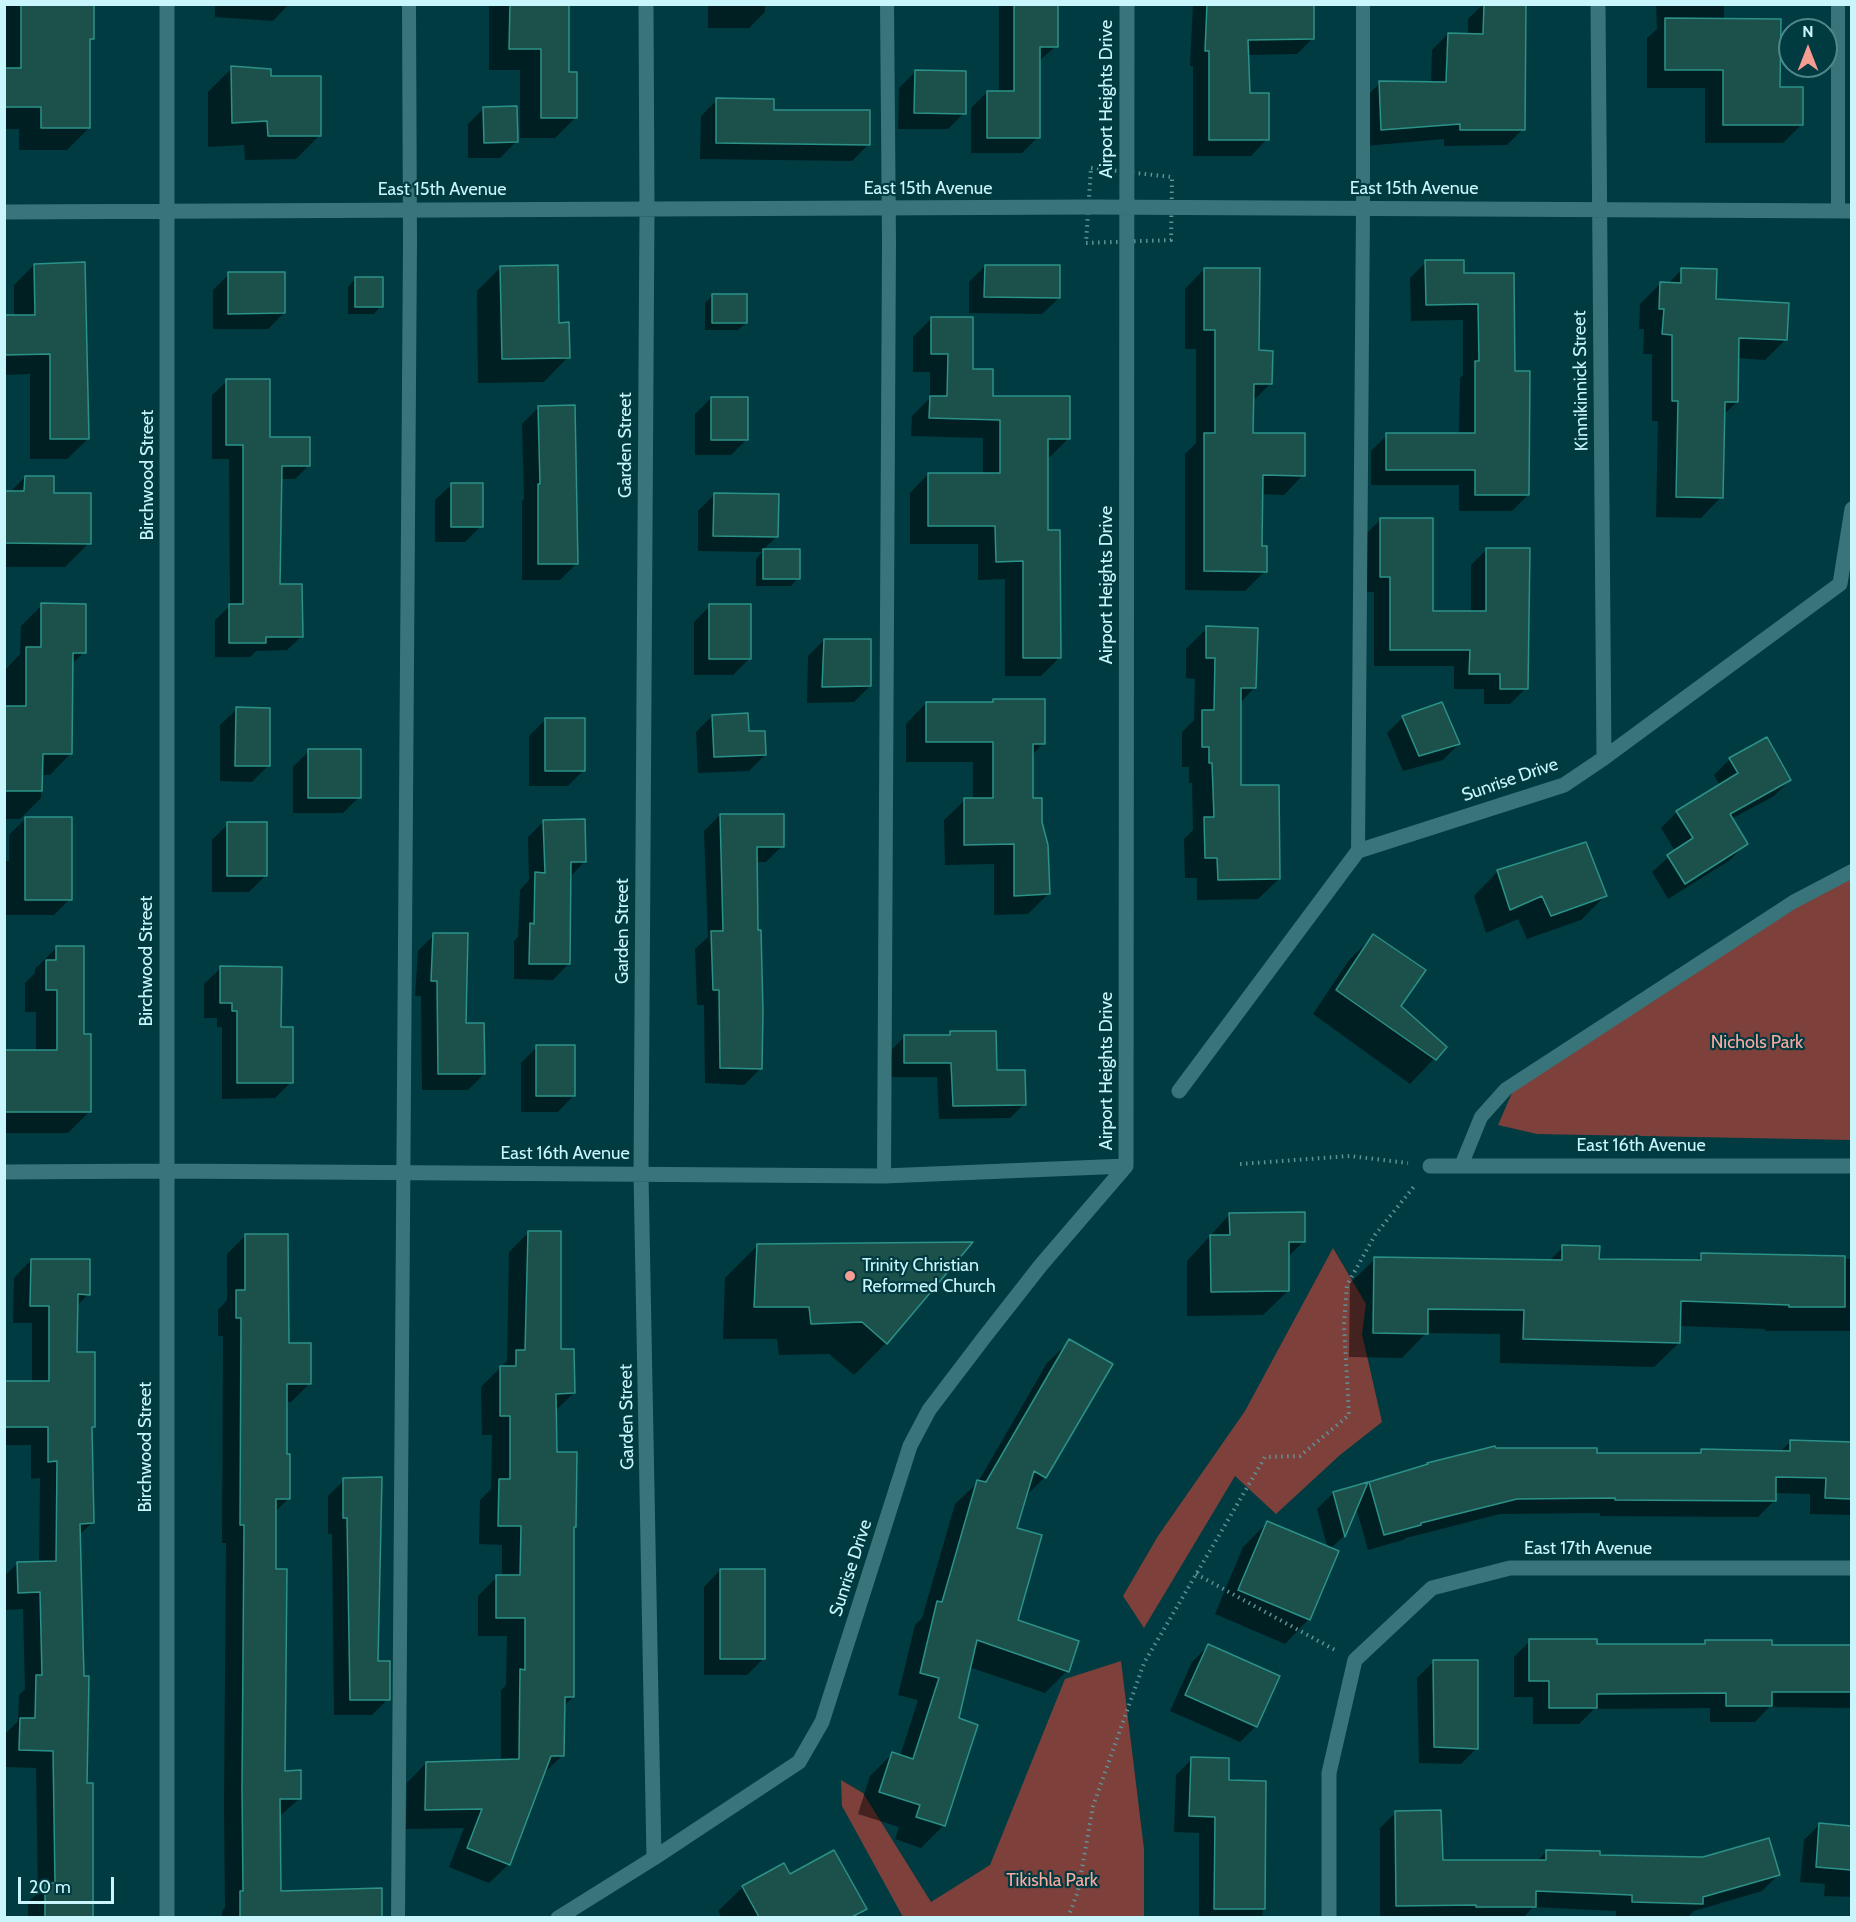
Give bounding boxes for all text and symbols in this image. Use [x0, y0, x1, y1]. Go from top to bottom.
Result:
north arrow [1778, 18, 1838, 78]
street label: Airport Heights Drive [1096, 20, 1118, 178]
text: N [1802, 22, 1814, 41]
street label: East 15th Avenue [864, 178, 992, 200]
street label: East 15th Avenue [1350, 178, 1478, 200]
street label: East 15th Avenue [378, 179, 506, 201]
street label: Kinnikinnick Street [1569, 310, 1593, 452]
street label: Garden Street [615, 392, 637, 498]
street label: Birchwood Street [137, 410, 159, 540]
street label: Airport Heights Drive [1096, 506, 1118, 664]
street label: Sunrise Drive [1459, 753, 1561, 807]
street label: Garden Street [612, 878, 634, 984]
street label: Birchwood Street [136, 896, 158, 1026]
street label: Airport Heights Drive [1096, 992, 1118, 1150]
park label: Nichols Park [1711, 1032, 1803, 1054]
street label: East 16th Avenue [1576, 1135, 1706, 1157]
street label: East 16th Avenue [500, 1143, 630, 1165]
place label: Trinity Christian Reformed Church [862, 1255, 996, 1298]
marker: Trinity Christian Reformed Church [843, 1269, 857, 1283]
street label: Garden Street [615, 1364, 639, 1470]
street label: Birchwood Street [135, 1382, 157, 1512]
street label: Sunrise Drive [825, 1517, 877, 1619]
street label: East 17th Avenue [1524, 1538, 1652, 1560]
scale bar [21, 1865, 117, 1903]
park label: Tikishla Park [1006, 1870, 1098, 1892]
text: 20 m [29, 1876, 71, 1898]

